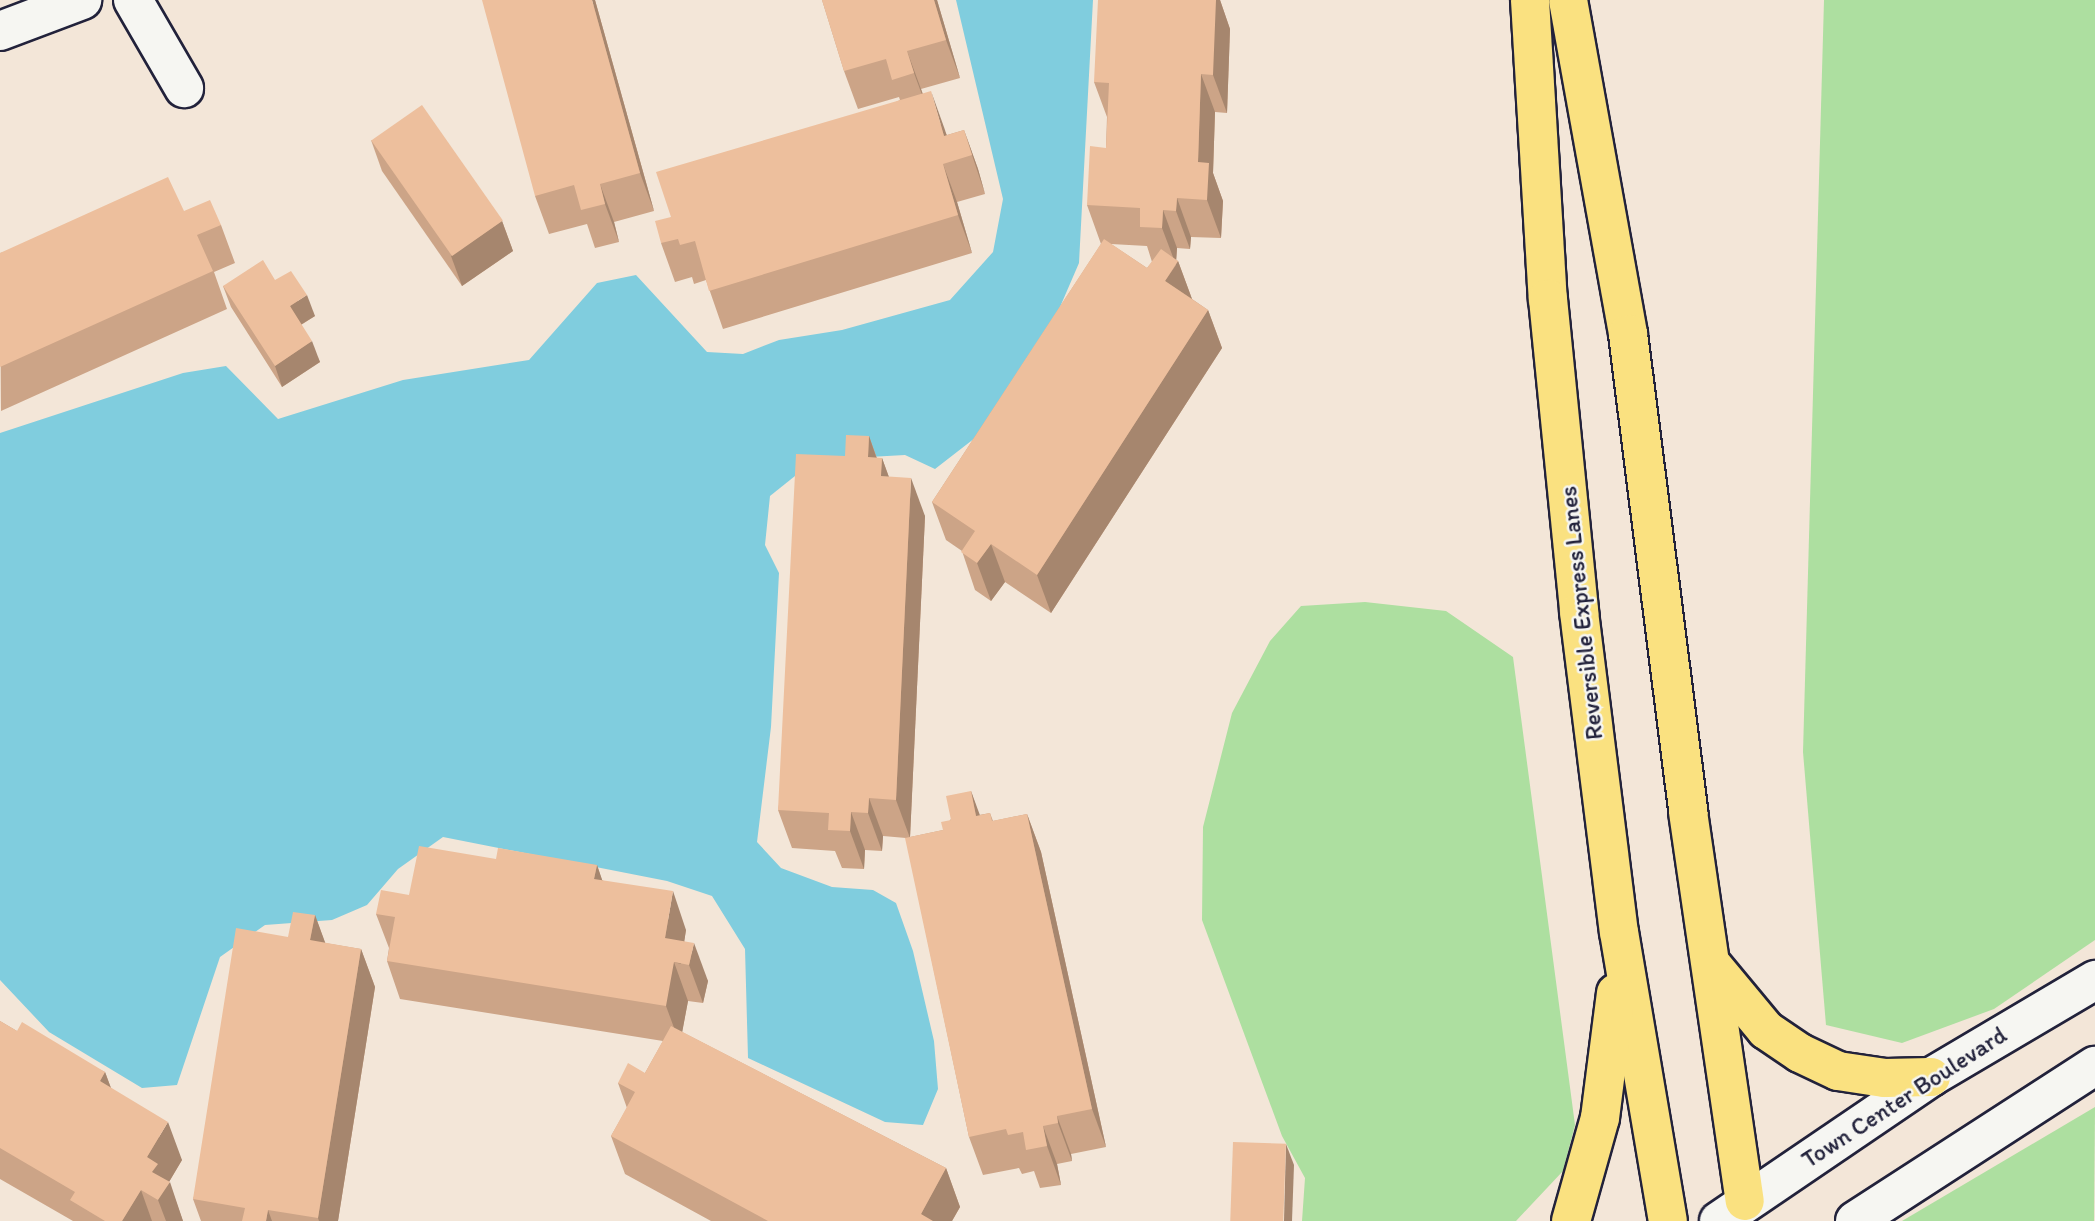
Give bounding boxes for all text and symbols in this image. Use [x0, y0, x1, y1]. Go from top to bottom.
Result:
street label: Reversible Express Lanes [1553, 485, 1609, 741]
street label: Town Center Boulevard [1796, 1020, 2012, 1174]

